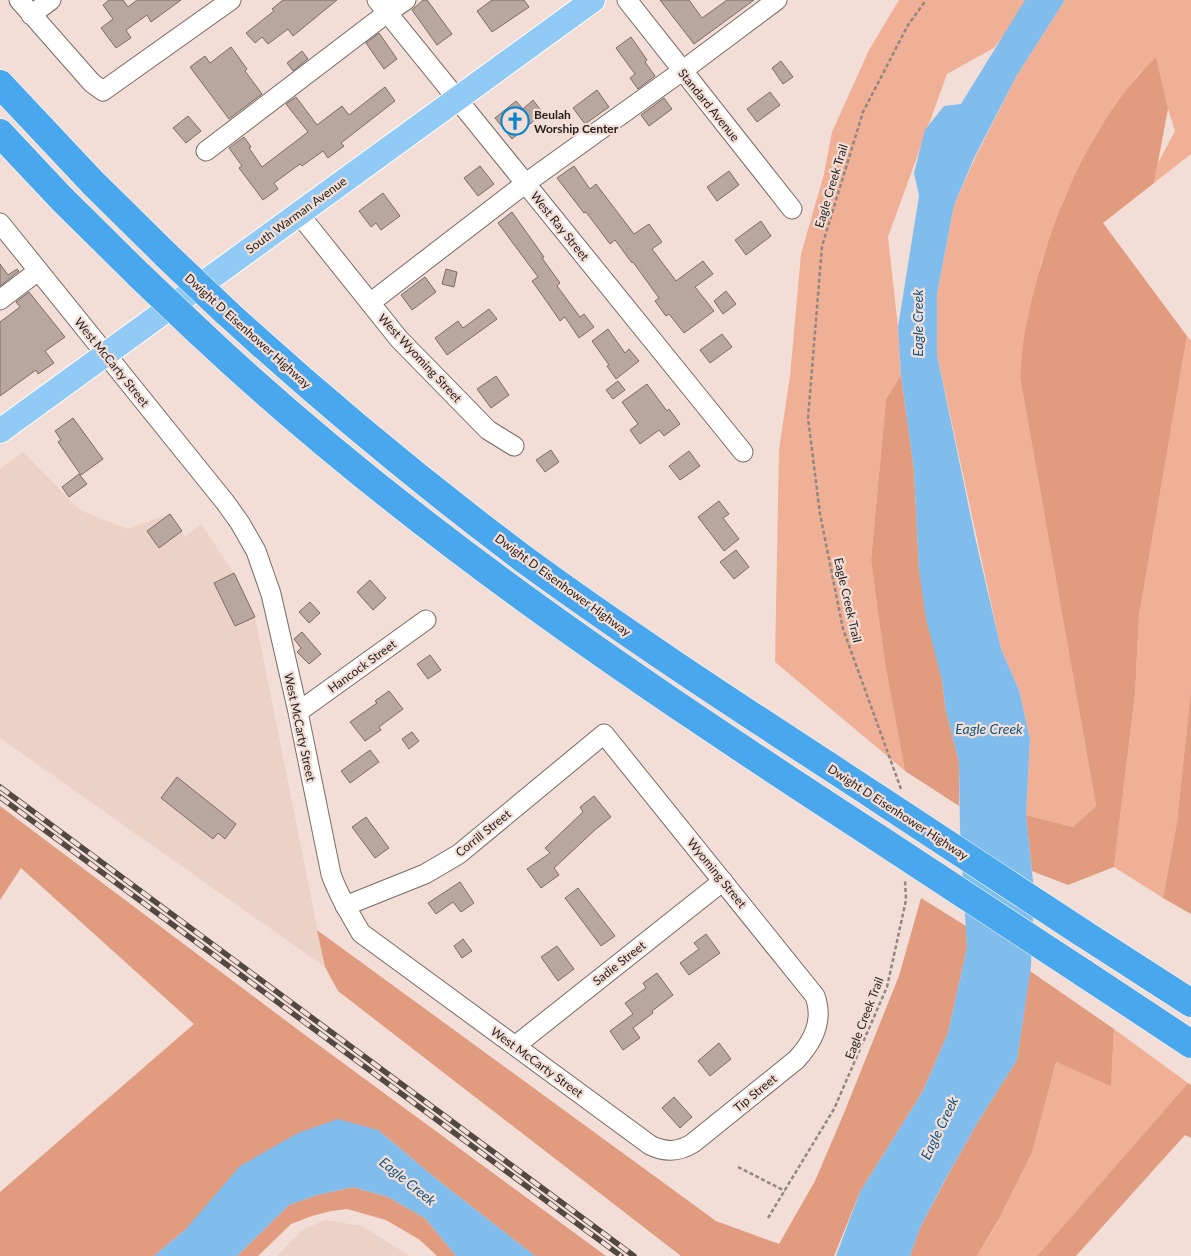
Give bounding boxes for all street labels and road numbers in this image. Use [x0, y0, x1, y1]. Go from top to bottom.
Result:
street label: Standard Avenue [675, 66, 743, 144]
street label: Eagle Creek Trail [811, 142, 851, 230]
street label: South Warman Avenue [243, 173, 349, 257]
street label: West Ray Street [528, 188, 593, 264]
street label: Dwight D Eisenhower Highway [182, 270, 315, 392]
street label: West Wyoming Street [375, 310, 465, 406]
street label: West McCarty Street [71, 314, 153, 410]
street label: Dwight D Eisenhower Highway [492, 531, 635, 640]
street label: Eagle Creek Trail [831, 556, 865, 644]
street label: Hancock Street [325, 636, 400, 696]
street label: West McCarty Street [281, 671, 319, 783]
street label: Dwight D Eisenhower Highway [825, 761, 972, 863]
street label: Corrill Street [452, 806, 514, 860]
street label: Wyoming Street [684, 835, 750, 911]
street label: Sadie Street [590, 937, 649, 988]
street label: Eagle Creek Trail [841, 975, 887, 1061]
street label: West McCarty Street [488, 1023, 587, 1101]
street label: Tip Street [730, 1071, 780, 1115]

